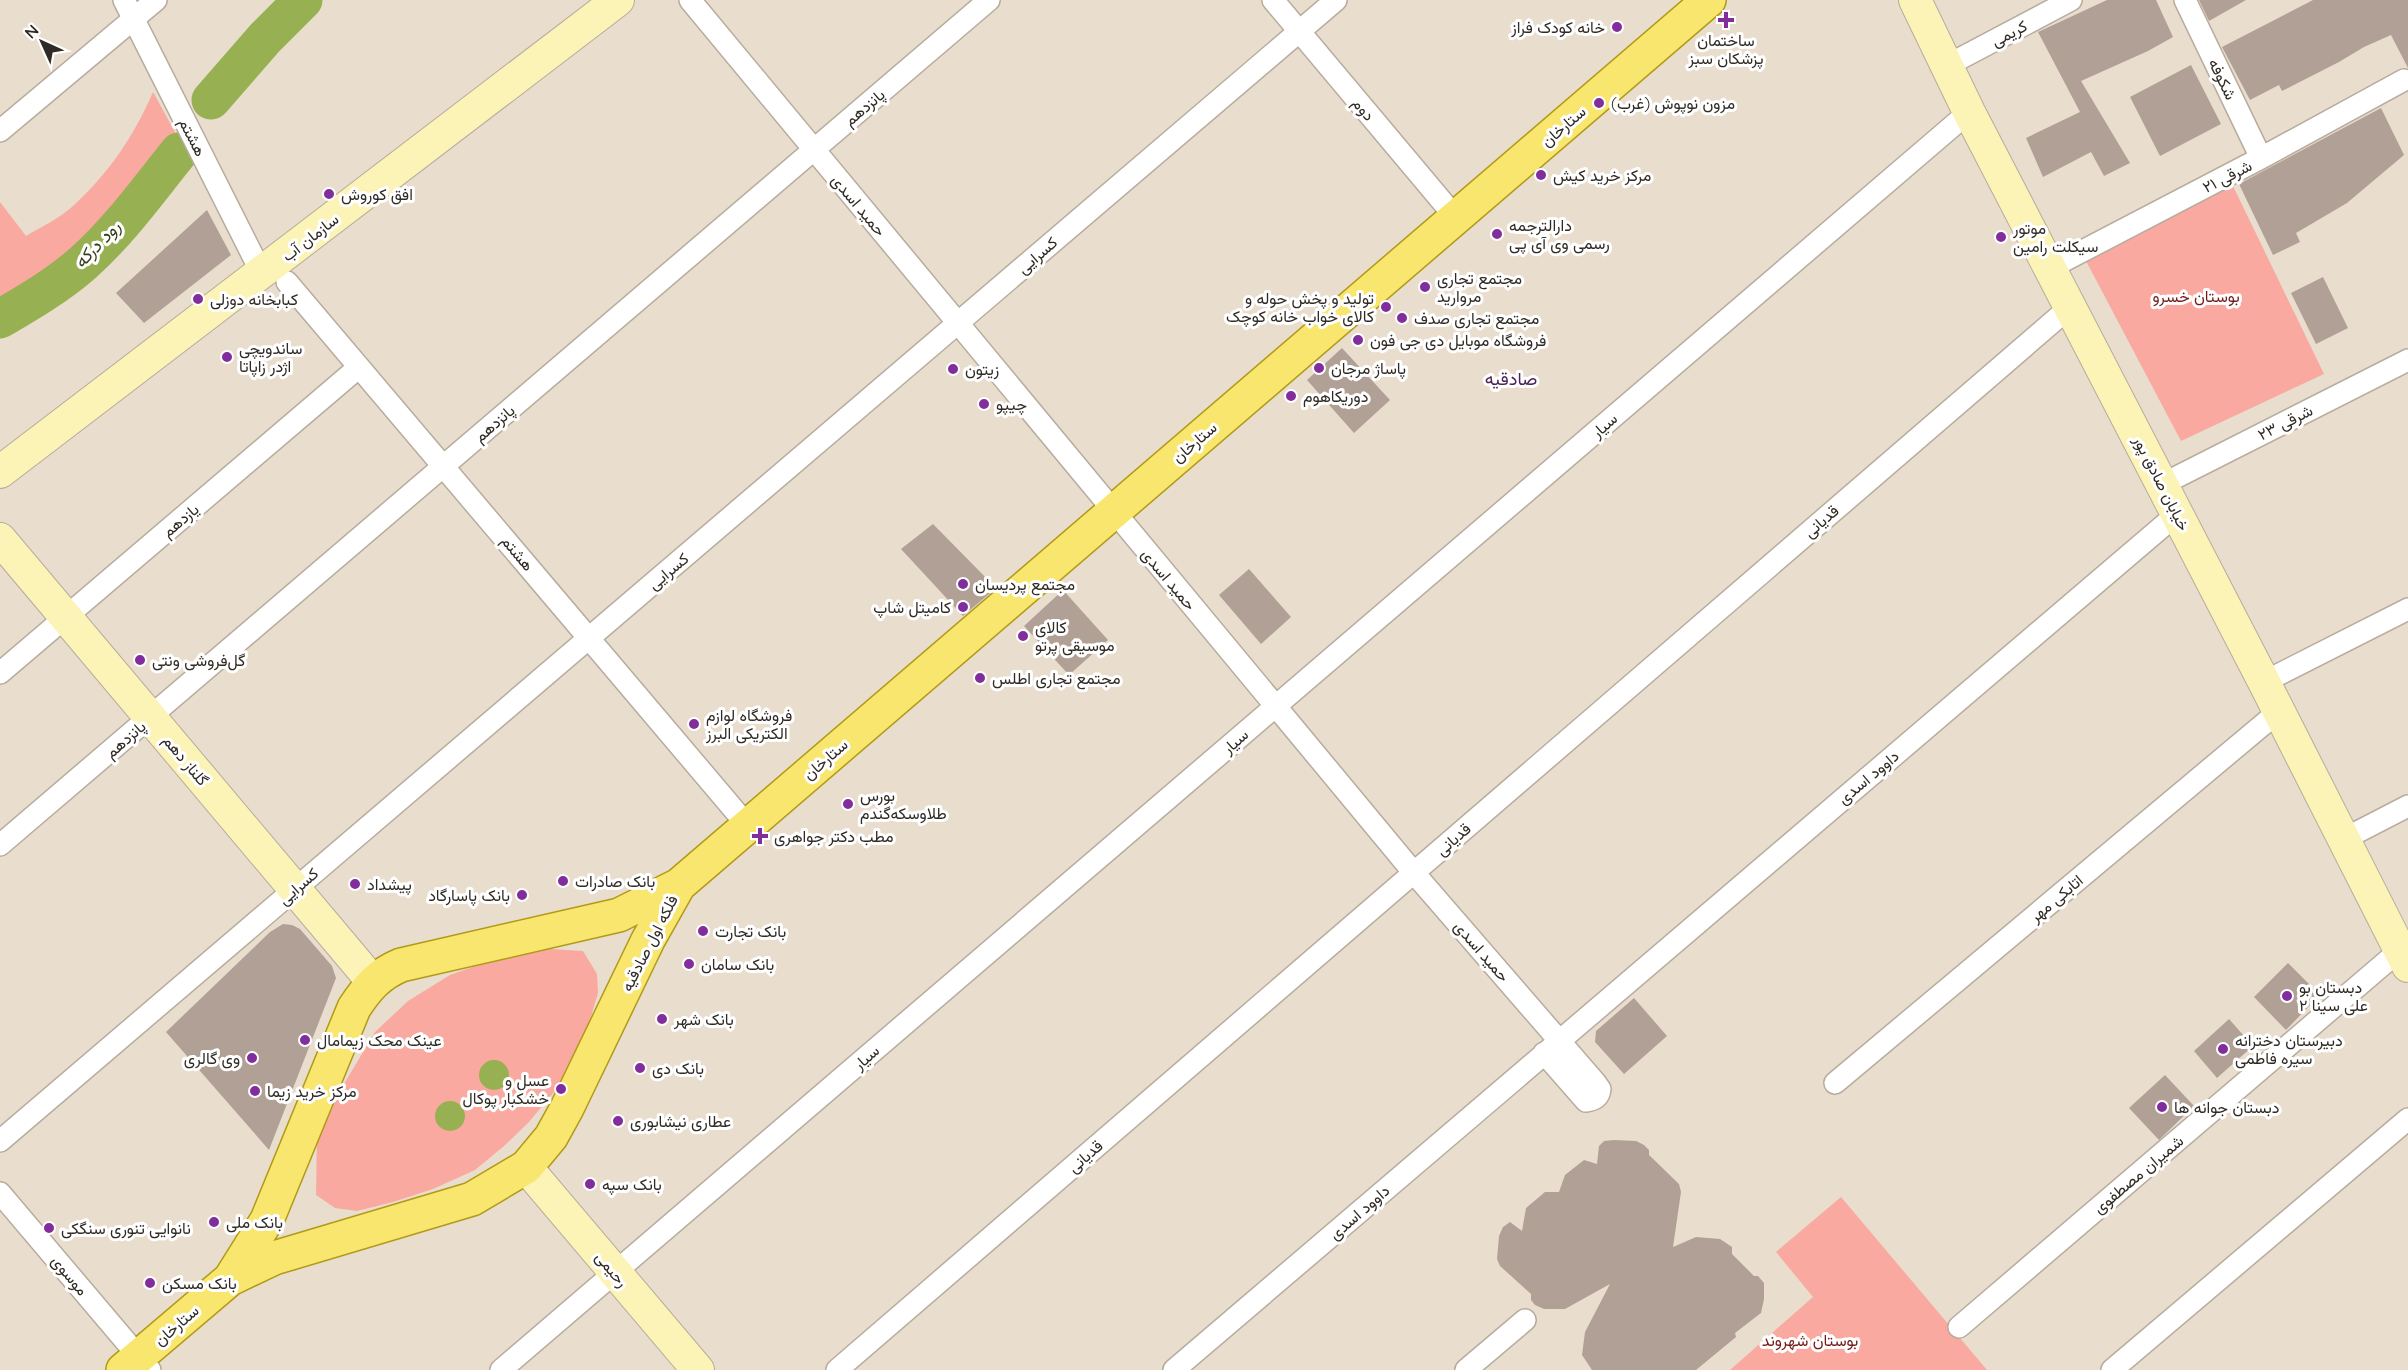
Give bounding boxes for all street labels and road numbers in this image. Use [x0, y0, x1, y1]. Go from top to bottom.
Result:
street label: کریمی [1988, 15, 2031, 52]
street label: شکوفه [2204, 55, 2242, 103]
street label: پانزدهم [839, 84, 890, 131]
street label: دوم [1348, 93, 1379, 125]
street label: ستارخان [1536, 101, 1590, 152]
street label: هشتم [174, 114, 211, 160]
street label: ۲۱ شرقی [2199, 155, 2256, 198]
street label: حمید اسدی [827, 170, 891, 241]
street label: سازمان آب [278, 209, 343, 266]
street label: کسرایی [1013, 232, 1062, 279]
street label: پانزدهم [469, 400, 520, 448]
street label: ۲۳ شرقی [2254, 400, 2316, 445]
street label: سیار [1586, 408, 1622, 443]
street label: ستارخان [1167, 417, 1221, 468]
street label: خیابان صادق پور [2127, 431, 2195, 535]
street label: یازدهم [157, 499, 203, 542]
street label: قدیانی [1799, 500, 1843, 542]
street label: هشتم [497, 531, 539, 576]
street label: حمید اسدی [1137, 544, 1201, 615]
street label: کسرایی [644, 548, 693, 595]
street label: پانزدهم [100, 716, 151, 764]
street label: سیار [1217, 724, 1253, 759]
street label: گلناز دهم [158, 730, 213, 790]
street label: ستارخان [798, 734, 852, 785]
street label: داوود اسدی [1833, 746, 1903, 809]
street label: قدیانی [1431, 818, 1475, 860]
street label: کسرایی [274, 863, 323, 910]
street label: اتابکی مهر [2024, 870, 2087, 927]
street label: فلکه اول صادقیه [616, 892, 683, 995]
street label: حمید اسدی [1449, 916, 1514, 987]
street label: سیار [848, 1040, 884, 1075]
street label: شمیران مصطفوی [2089, 1130, 2188, 1218]
street label: قدیانی [1063, 1135, 1107, 1177]
street label: داوود اسدی [1325, 1180, 1394, 1244]
street label: رحیمی [591, 1247, 633, 1292]
street label: موسوی [47, 1251, 93, 1300]
street label: ستارخان [149, 1300, 203, 1351]

